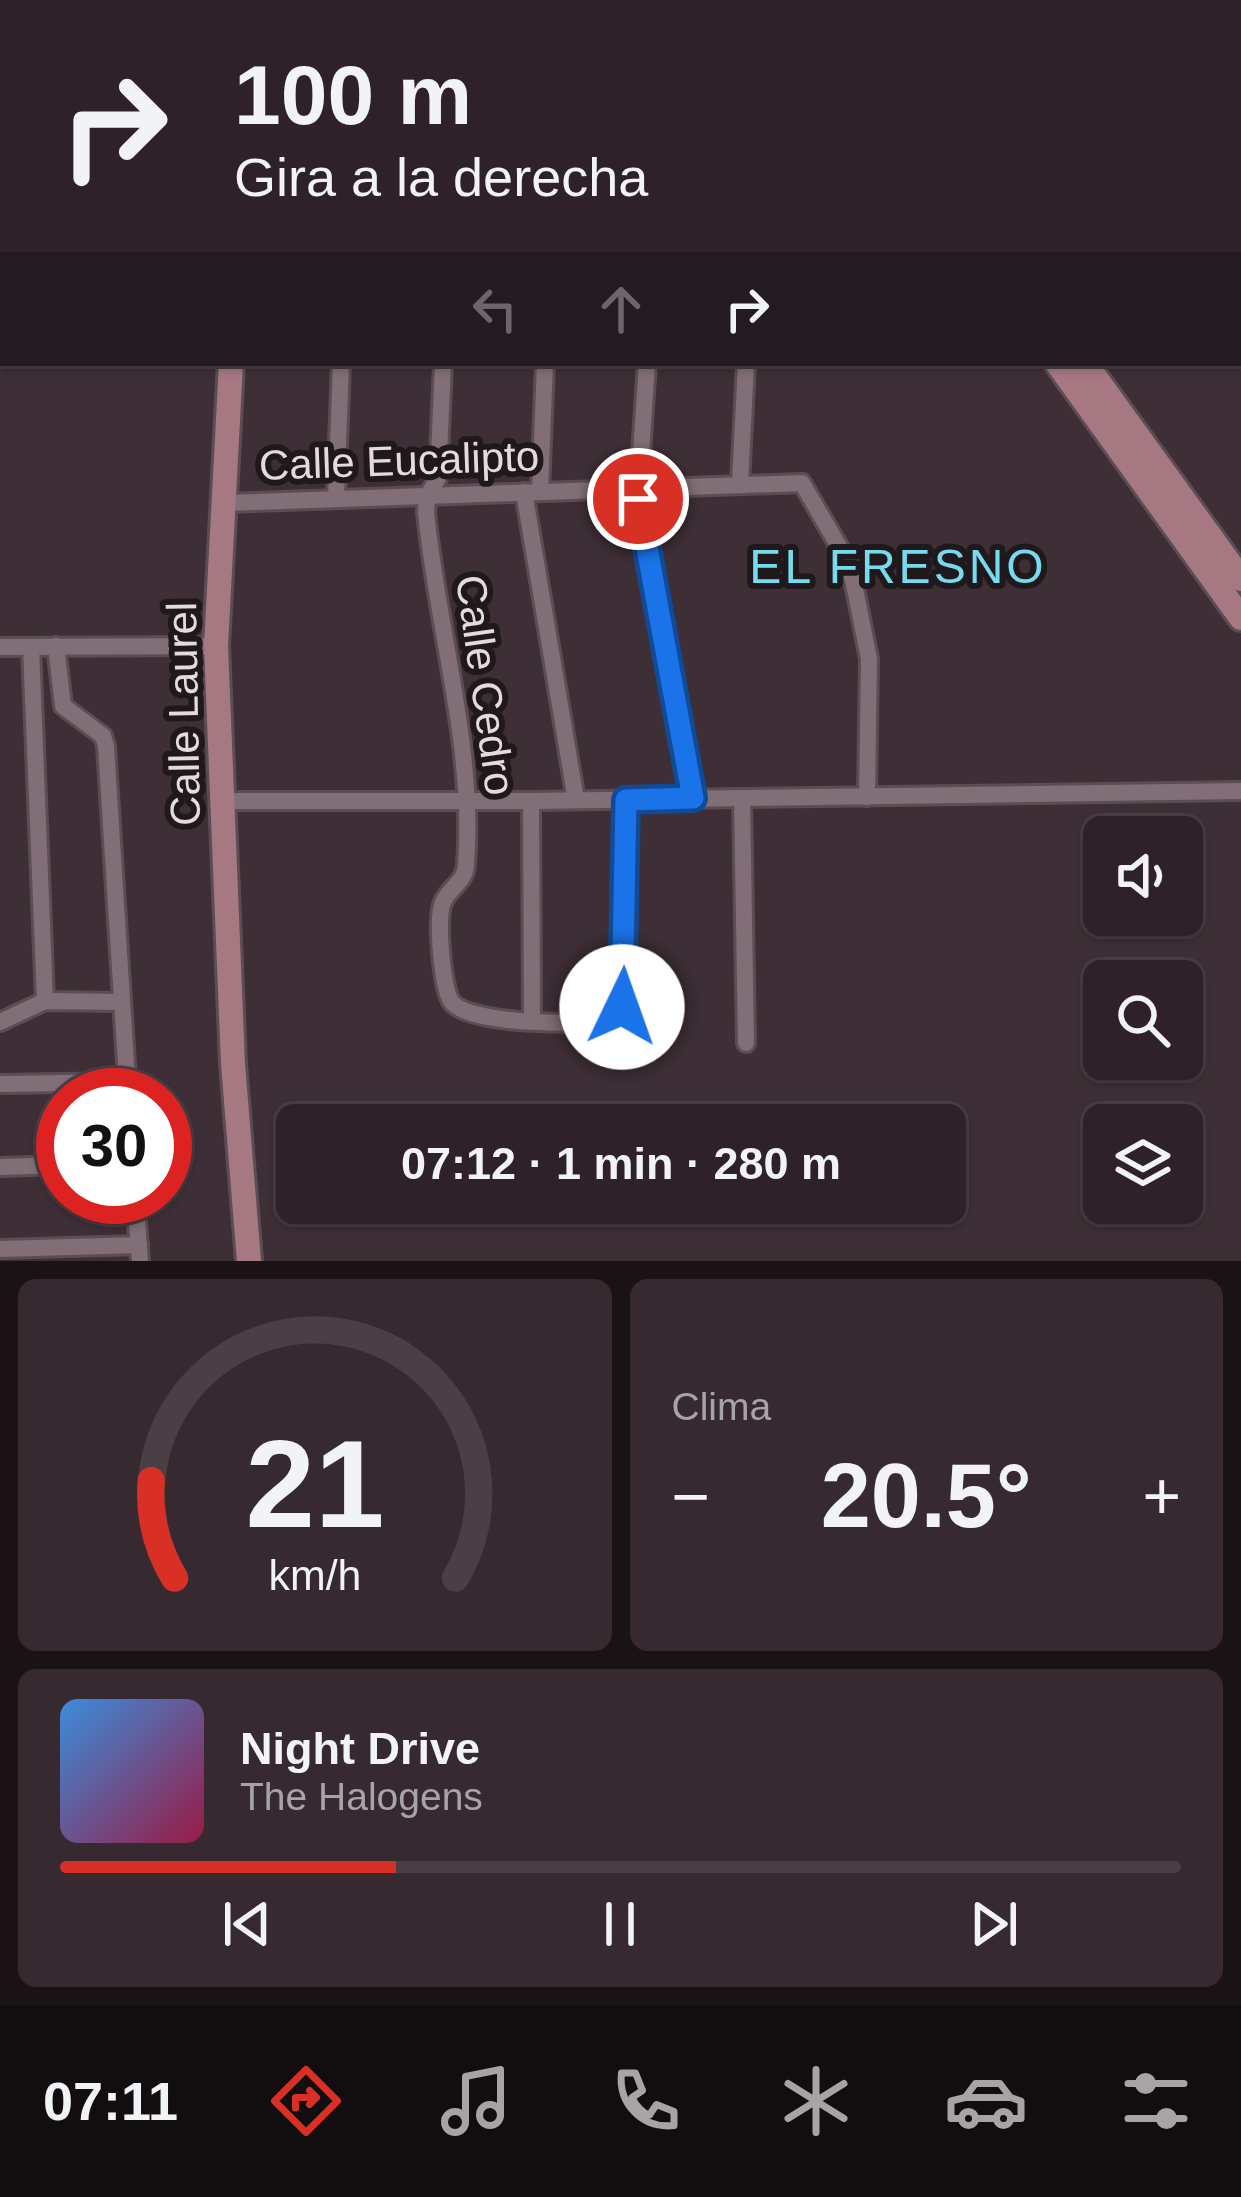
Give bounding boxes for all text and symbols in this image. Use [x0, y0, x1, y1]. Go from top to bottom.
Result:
icon: right [36, 48, 192, 204]
text: 100 m [234, 48, 472, 142]
text: Gira a la derecha [234, 147, 648, 207]
icon: left [462, 276, 528, 342]
icon: ahead [588, 276, 654, 342]
icon: right [714, 276, 780, 342]
street label: Calle Eucalipto [258, 432, 540, 489]
pin [587, 448, 689, 550]
icon: arrive [605, 466, 671, 532]
district label: EL FRESNO [749, 540, 1047, 593]
street label: Calle Cedro [447, 572, 524, 798]
street label: Calle Laurel [158, 602, 209, 826]
map controls [1083, 816, 1203, 1224]
button: sound [1083, 816, 1203, 936]
position arrow [559, 944, 685, 1070]
button: search [1083, 960, 1203, 1080]
speed limit sign: 30 [36, 1068, 192, 1224]
button: layers [1083, 1104, 1203, 1224]
text: 07:12 · 1 min · 280 m [401, 1138, 841, 1189]
text: Clima [672, 1385, 771, 1428]
text: 21 [245, 1414, 384, 1553]
text: 20.5° [821, 1446, 1032, 1546]
text: − [672, 1459, 710, 1533]
text: + [1142, 1459, 1181, 1533]
text: km/h [268, 1551, 361, 1599]
text: Night Drive [240, 1723, 480, 1774]
text: The Halogens [240, 1775, 483, 1818]
icon: previous [214, 1891, 280, 1957]
icon: pause [587, 1891, 653, 1957]
icon: next [961, 1891, 1027, 1957]
icon: directions [264, 2059, 348, 2143]
icon: music [434, 2059, 518, 2143]
icon: phone [604, 2059, 688, 2143]
icon: climate [774, 2059, 858, 2143]
icon: car [944, 2059, 1028, 2143]
icon: filters [1114, 2059, 1198, 2143]
text: 07:11 [43, 2071, 178, 2131]

